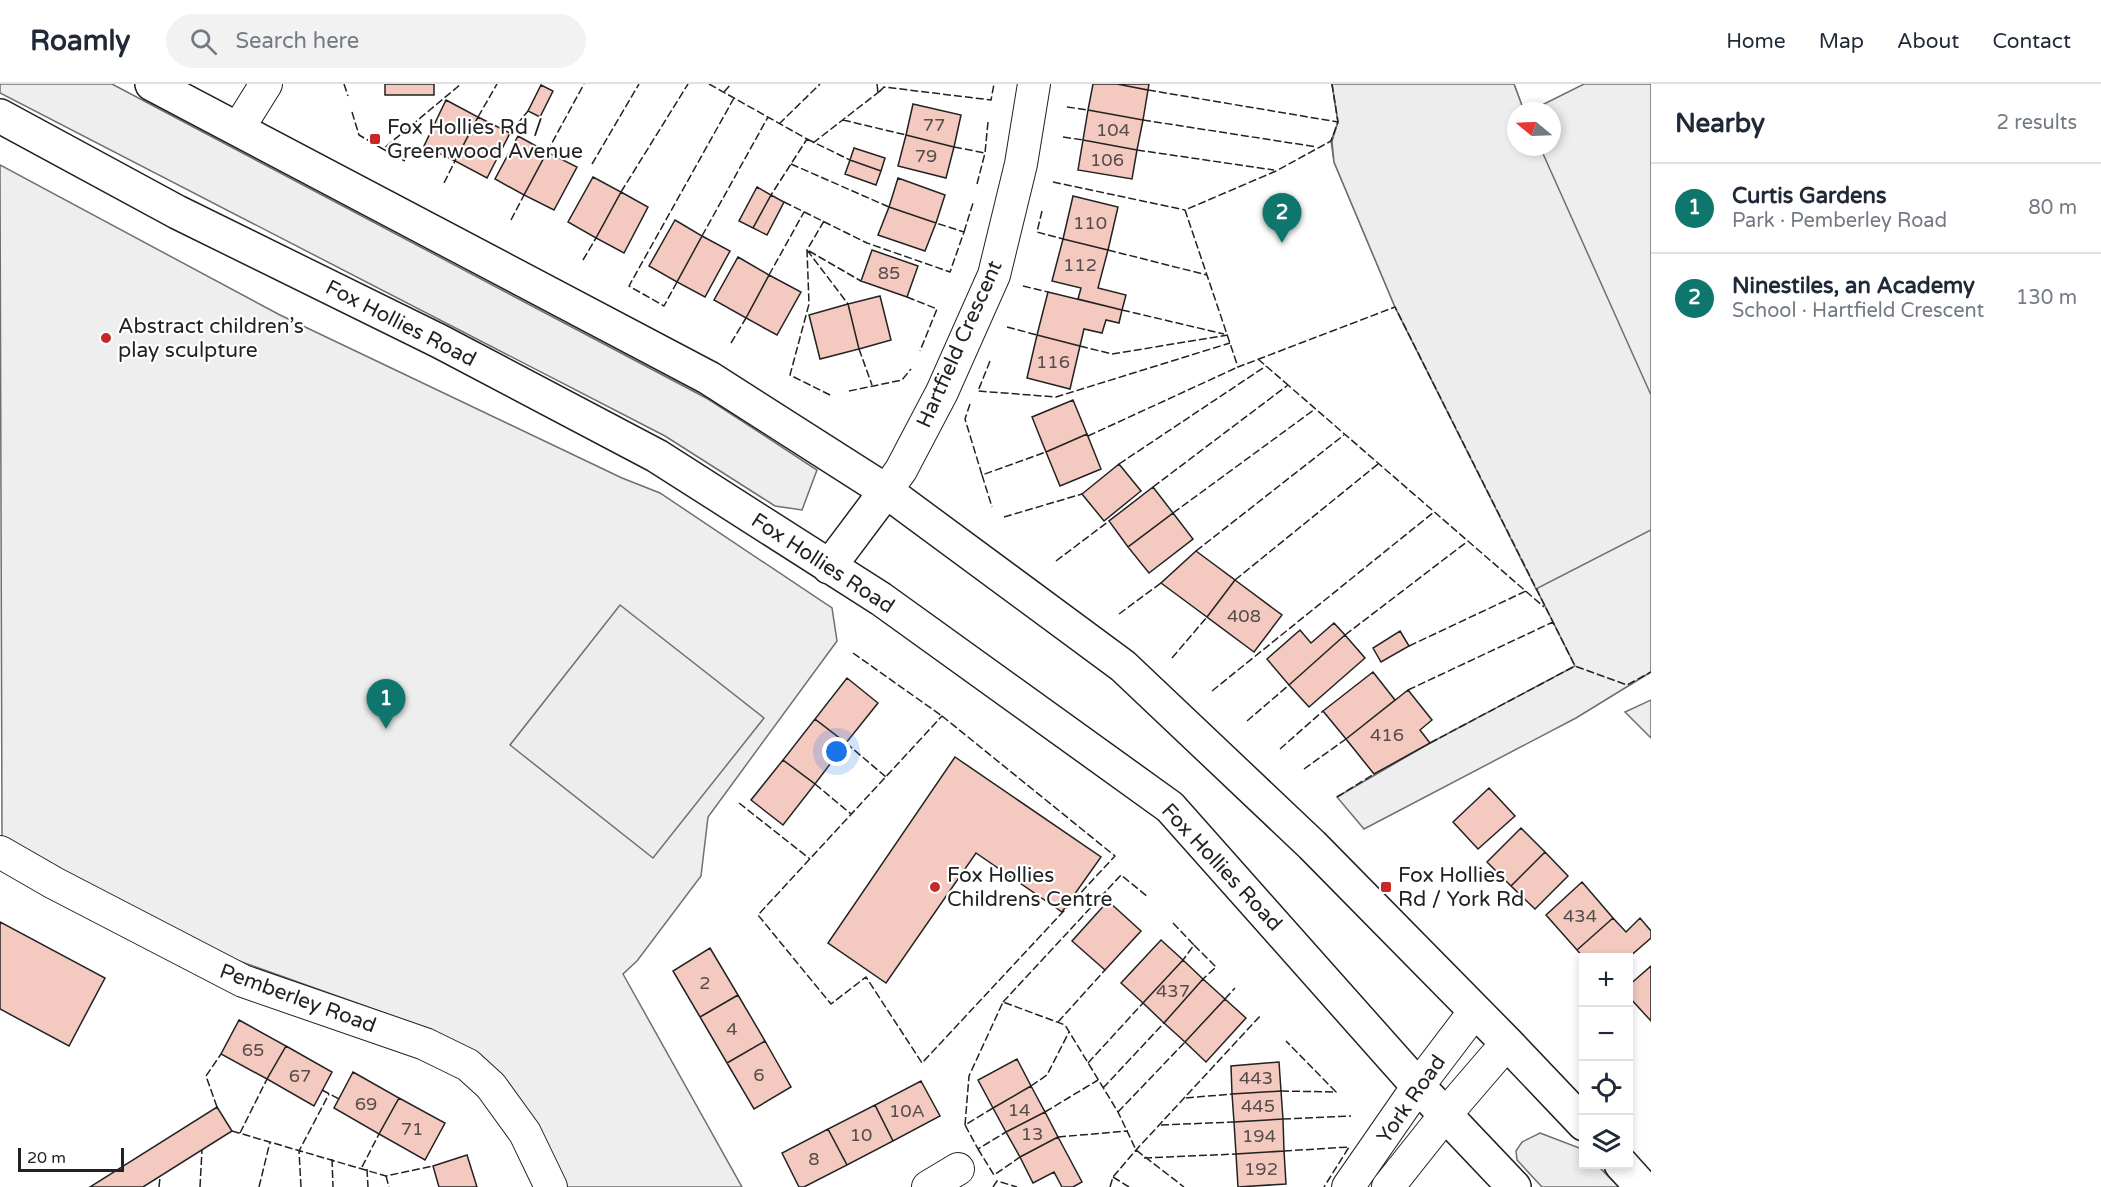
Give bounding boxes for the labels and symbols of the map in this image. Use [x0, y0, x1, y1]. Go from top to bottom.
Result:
north arrow [1507, 102, 1561, 156]
house number: 77 [923, 114, 945, 136]
place label: Fox Hollies Rd / Greenwood Avenue [387, 115, 583, 164]
house number: 104 [1096, 119, 1130, 141]
marker: Fox Hollies Rd / Greenwood Avenue [368, 132, 382, 146]
house number: 79 [915, 145, 937, 167]
house number: 106 [1090, 149, 1124, 171]
pin: 2 [1262, 194, 1302, 243]
house number: 110 [1073, 212, 1107, 234]
house number: 112 [1063, 254, 1097, 276]
street label: Hartfield Crescent [911, 257, 1008, 432]
house number: 85 [878, 262, 900, 284]
street label: Fox Hollies Road [321, 275, 480, 372]
place label: Abstract children’s play sculpture [118, 314, 304, 363]
marker: Abstract children’s play sculpture [99, 331, 113, 345]
house number: 116 [1036, 351, 1070, 373]
street label: Fox Hollies Road [747, 508, 899, 619]
house number: 408 [1227, 605, 1261, 627]
pin: 1 [366, 680, 406, 729]
house number: 416 [1370, 724, 1404, 746]
your location [822, 737, 851, 766]
street label: Fox Hollies Road [1156, 798, 1287, 936]
place label: Fox Hollies Childrens Centre [947, 863, 1112, 912]
place label: Fox Hollies Rd / York Rd [1398, 863, 1524, 912]
marker: Fox Hollies Childrens Centre [928, 880, 942, 894]
marker: Fox Hollies Rd / York Rd [1379, 880, 1393, 894]
house number: 434 [1563, 905, 1597, 927]
street label: Pemberley Road [216, 959, 379, 1038]
house number: 2 [699, 972, 711, 994]
house number: 437 [1156, 980, 1190, 1002]
house number: 4 [726, 1018, 738, 1040]
house number: 65 [242, 1039, 264, 1061]
street label: York Road [1372, 1050, 1451, 1148]
house number: 6 [753, 1064, 765, 1086]
house number: 67 [289, 1065, 311, 1087]
house number: 443 [1239, 1067, 1273, 1089]
house number: 69 [355, 1093, 377, 1115]
house number: 445 [1241, 1095, 1275, 1117]
house number: 14 [1008, 1099, 1030, 1121]
house number: 10A [889, 1100, 925, 1122]
house number: 71 [401, 1118, 423, 1140]
house number: 13 [1021, 1123, 1043, 1145]
house number: 10 [850, 1124, 872, 1146]
house number: 194 [1242, 1125, 1276, 1147]
scale bar [18, 1145, 124, 1172]
house number: 8 [808, 1148, 820, 1170]
house number: 192 [1244, 1158, 1278, 1180]

